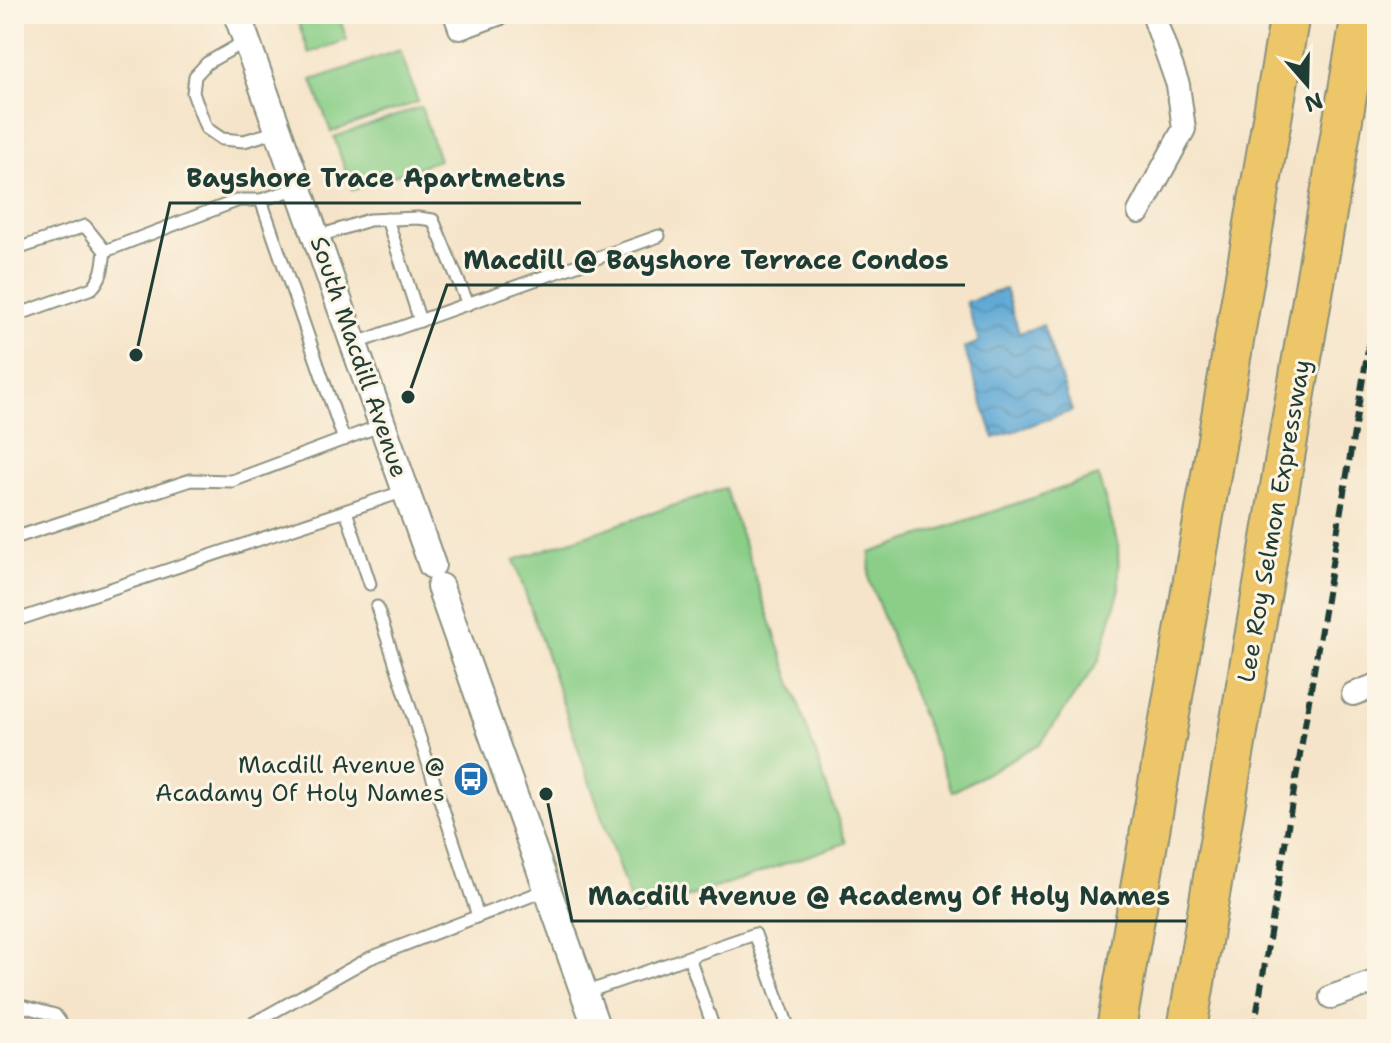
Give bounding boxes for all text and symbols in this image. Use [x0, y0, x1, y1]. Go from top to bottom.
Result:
north arrow [1267, 44, 1347, 124]
text: N [1301, 86, 1327, 119]
callout: Bayshore Trace Apartmetns [170, 153, 581, 203]
text: Bayshore Trace Apartmetns [186, 160, 566, 195]
street label: South Macdill Avenue [303, 232, 415, 482]
callout: Macdill @ Bayshore Terrace Condos [447, 235, 965, 285]
text: Macdill @ Bayshore Terrace Condos [463, 242, 949, 277]
street label: Lee Roy Selmon Expressway [1230, 357, 1318, 685]
place label: Macdill Avenue @ Acadamy Of Holy Names [155, 749, 445, 809]
bus stop icon: Macdill Avenue @ Acadamy Of Holy Names [452, 760, 490, 798]
callout: Macdill Avenue @ Academy Of Holy Names [572, 871, 1186, 921]
text: Macdill Avenue @ Academy Of Holy Names [588, 878, 1170, 913]

